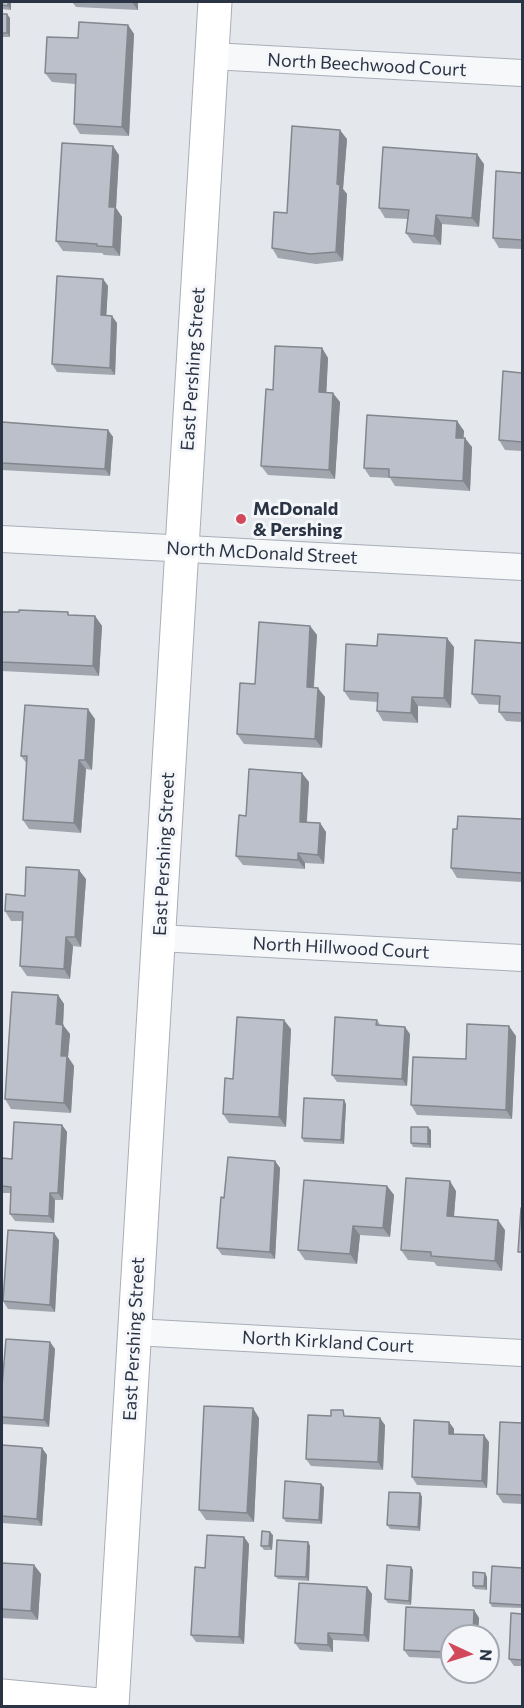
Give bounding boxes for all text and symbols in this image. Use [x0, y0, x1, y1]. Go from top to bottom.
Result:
street label: North Beechwood Court [267, 49, 467, 81]
street label: East Pershing Street [177, 286, 209, 452]
place label: McDonald & Pershing [253, 498, 342, 540]
marker: McDonald & Pershing [234, 512, 248, 526]
street label: North McDonald Street [166, 537, 358, 569]
street label: East Pershing Street [149, 772, 179, 936]
street label: North Hillwood Court [252, 933, 430, 963]
street label: East Pershing Street [119, 1257, 149, 1421]
street label: North Kirkland Court [241, 1327, 415, 1357]
north arrow [440, 1624, 500, 1684]
text: N [477, 1649, 496, 1662]

